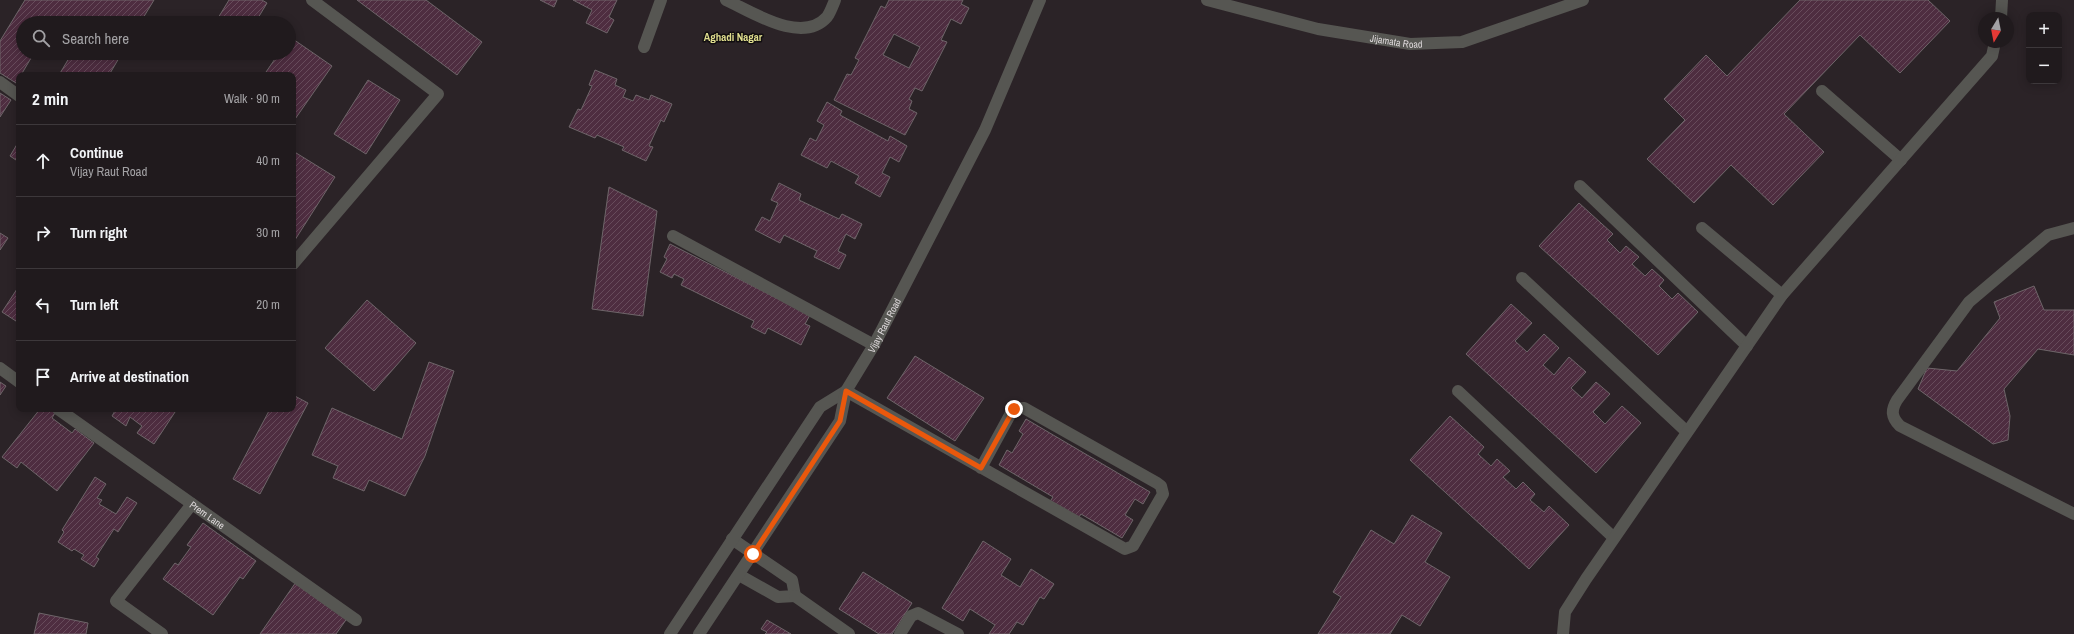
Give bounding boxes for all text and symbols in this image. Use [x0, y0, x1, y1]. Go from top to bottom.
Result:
north arrow [1978, 12, 2014, 48]
map controls [2026, 12, 2062, 84]
button: + [2026, 12, 2062, 48]
search box [16, 16, 296, 60]
icon: search [30, 27, 52, 49]
text: Search here [62, 28, 129, 49]
district label: Aghadi Nagar [704, 30, 763, 44]
street label: Jijamata Road [1369, 31, 1423, 51]
button: − [2026, 48, 2062, 84]
text: 2 min [32, 87, 68, 110]
text: Walk · 90 m [224, 90, 280, 107]
text: Continue [70, 142, 123, 163]
icon: ahead [32, 150, 54, 172]
text: 40 m [256, 152, 280, 169]
text: Vijay Raut Road [70, 163, 147, 180]
icon: right [32, 222, 54, 244]
text: Turn right [70, 222, 127, 243]
text: 30 m [256, 224, 280, 241]
icon: left [32, 294, 54, 316]
text: Turn left [70, 294, 118, 315]
text: 20 m [256, 296, 280, 313]
street label: Vijay Raut Road [864, 296, 904, 355]
icon: arrive [32, 366, 54, 388]
text: Arrive at destination [70, 366, 189, 387]
route end [1005, 400, 1023, 418]
street label: Prem Lane [187, 498, 228, 532]
route start [744, 545, 762, 563]

